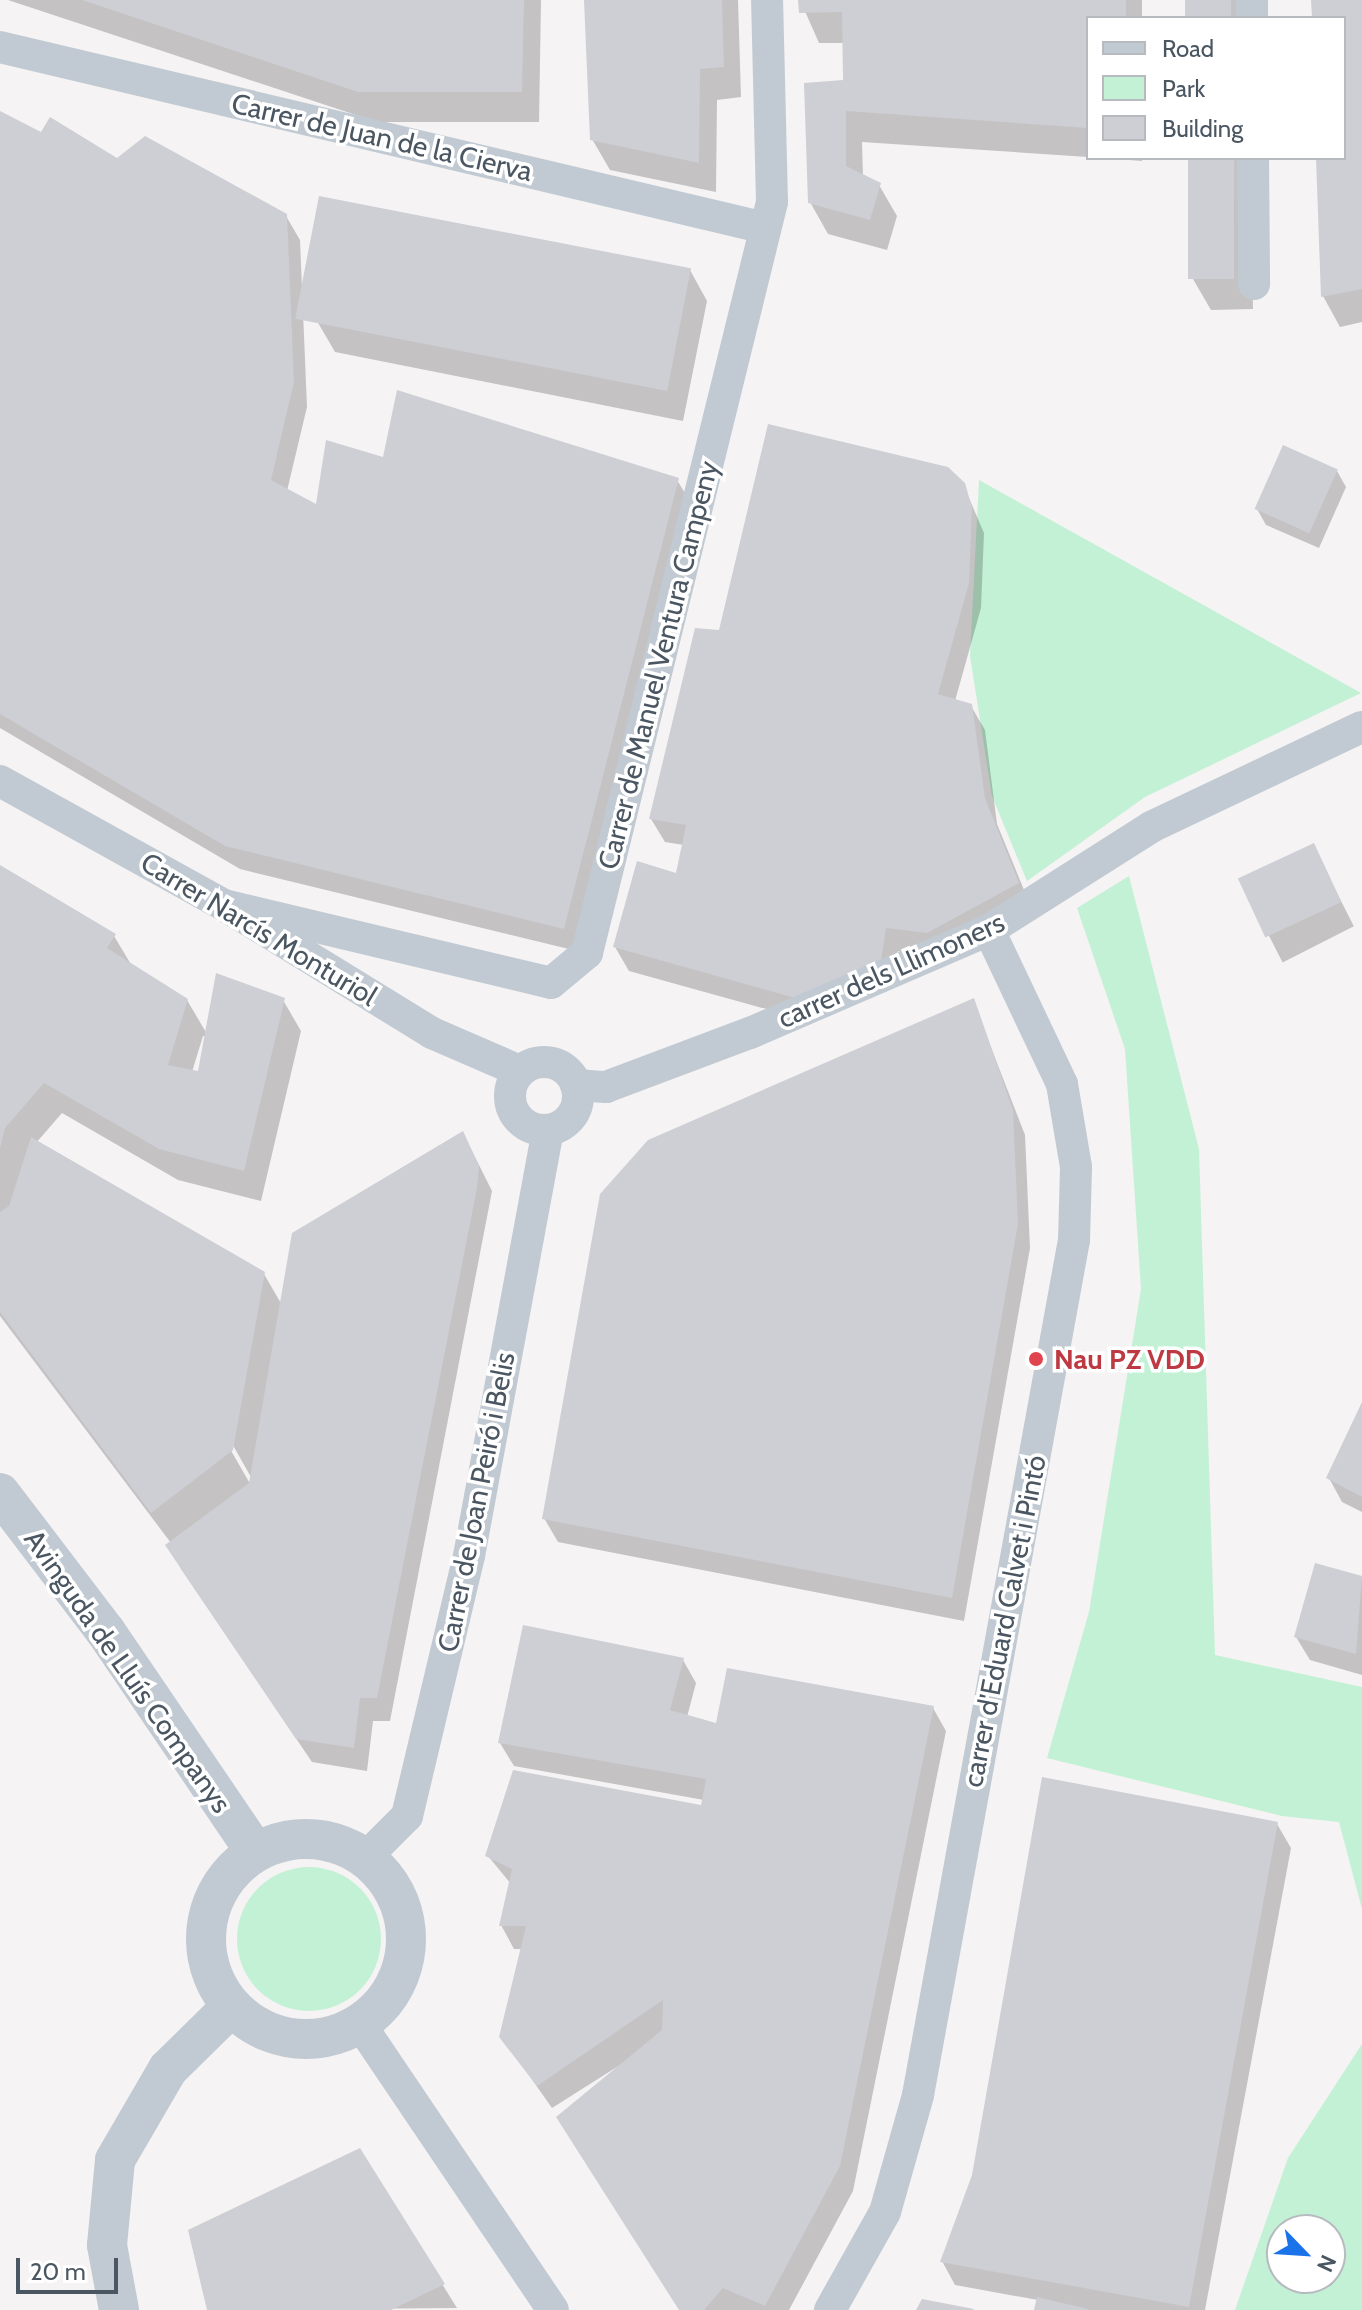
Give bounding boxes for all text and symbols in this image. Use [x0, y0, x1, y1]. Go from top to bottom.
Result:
legend [1086, 16, 1346, 160]
text: Road [1162, 34, 1214, 63]
text: Park [1162, 74, 1205, 103]
street label: Carrer de Juan de la Cierva [228, 86, 536, 188]
text: Building [1162, 114, 1243, 143]
street label: Carrer de Manuel Ventura Campeny [591, 457, 725, 873]
street label: Carrer Narcís Monturiol [135, 845, 383, 1013]
street label: carrer dels Llimoners [773, 905, 1009, 1035]
place label: Nau PZ VDD [1054, 1342, 1205, 1376]
marker: Nau PZ VDD [1025, 1348, 1047, 1370]
street label: Carrer de Joan Peiró i Belis [430, 1349, 522, 1655]
street label: carrer d'Eduard Calvet i Pintó [955, 1452, 1053, 1790]
street label: Avinguda de Lluís Companys [17, 1523, 239, 1819]
north arrow [1266, 2214, 1346, 2294]
scale bar [20, 2242, 122, 2292]
text: N [1311, 2251, 1342, 2276]
text: 20 m [30, 2257, 86, 2286]

